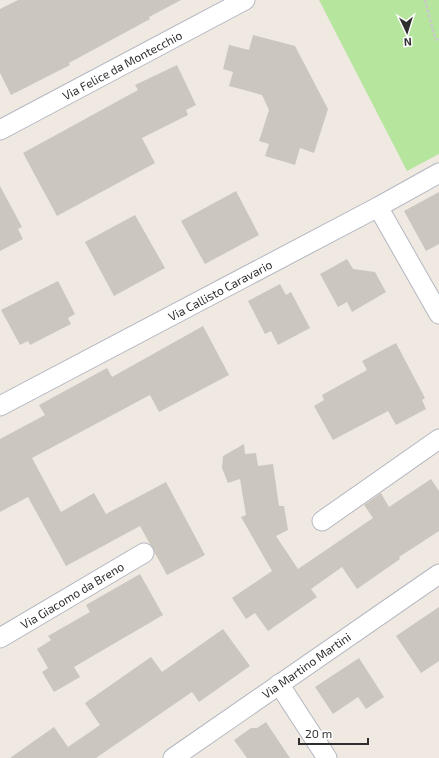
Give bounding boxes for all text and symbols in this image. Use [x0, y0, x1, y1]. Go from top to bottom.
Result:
north arrow [387, 12, 427, 52]
street label: Via Felice da Montecchio [60, 27, 184, 103]
text: N [403, 36, 412, 49]
street label: Via Callisto Caravario [166, 257, 274, 323]
street label: Via Giacomo da Breno [18, 559, 126, 631]
street label: Via Martino Martini [259, 629, 353, 701]
scale bar [299, 720, 368, 746]
text: 20 m [305, 726, 332, 740]

